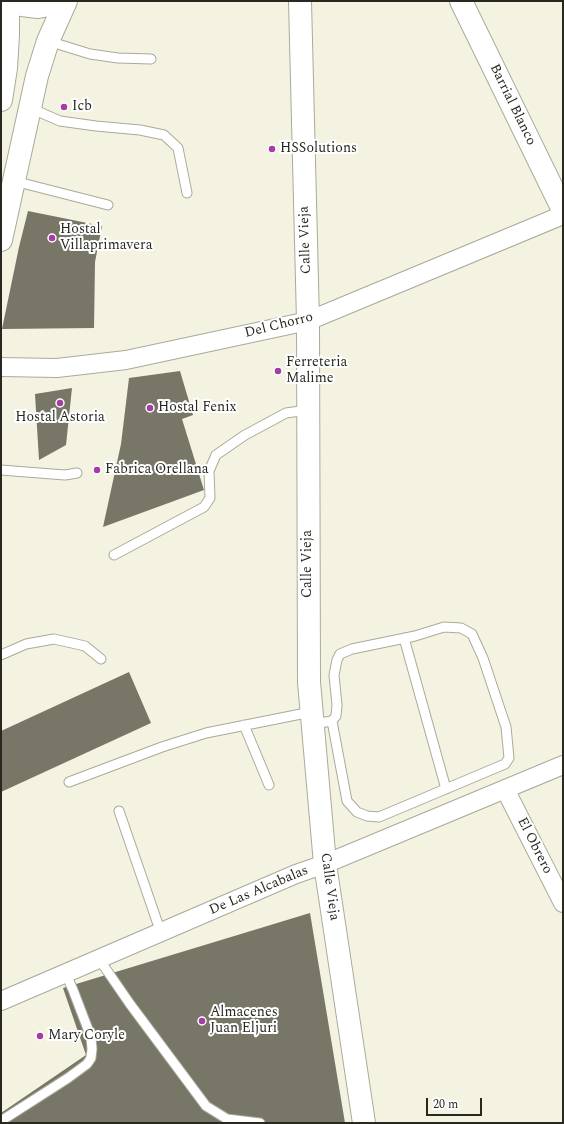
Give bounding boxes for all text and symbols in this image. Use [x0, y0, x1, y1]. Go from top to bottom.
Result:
street label: Barrial Blanco [485, 62, 539, 148]
place label: Icb [72, 99, 92, 115]
marker: Icb [59, 102, 69, 112]
place label: HSSolutions [280, 141, 357, 157]
marker: HSSolutions [267, 144, 277, 154]
street label: Calle Vieja [296, 206, 316, 274]
place label: Hostal Villaprimavera [60, 222, 153, 254]
marker: Hostal Villaprimavera [47, 233, 57, 243]
street label: Del Chorro [243, 309, 315, 343]
place label: Ferreteria Malime [286, 355, 347, 388]
marker: Ferreteria Malime [273, 366, 283, 376]
marker: Hostal Astoria [55, 398, 65, 408]
place label: Hostal Fenix [158, 400, 237, 416]
marker: Hostal Fenix [145, 403, 155, 413]
place label: Hostal Astoria [15, 410, 105, 426]
place label: Fabrica Orellana [105, 462, 209, 478]
marker: Fabrica Orellana [92, 465, 102, 475]
street label: Calle Vieja [300, 530, 316, 598]
street label: El Obrero [513, 815, 555, 877]
street label: Calle Vieja [316, 852, 342, 922]
street label: De Las Alcabalas [207, 863, 311, 919]
place label: Almacenes Juan Eljuri [210, 1005, 278, 1038]
marker: Almacenes Juan Eljuri [197, 1016, 207, 1026]
place label: Mary Coryle [48, 1028, 125, 1044]
marker: Mary Coryle [35, 1031, 45, 1041]
scale bar [428, 1090, 484, 1116]
text: 20 m [433, 1095, 458, 1114]

